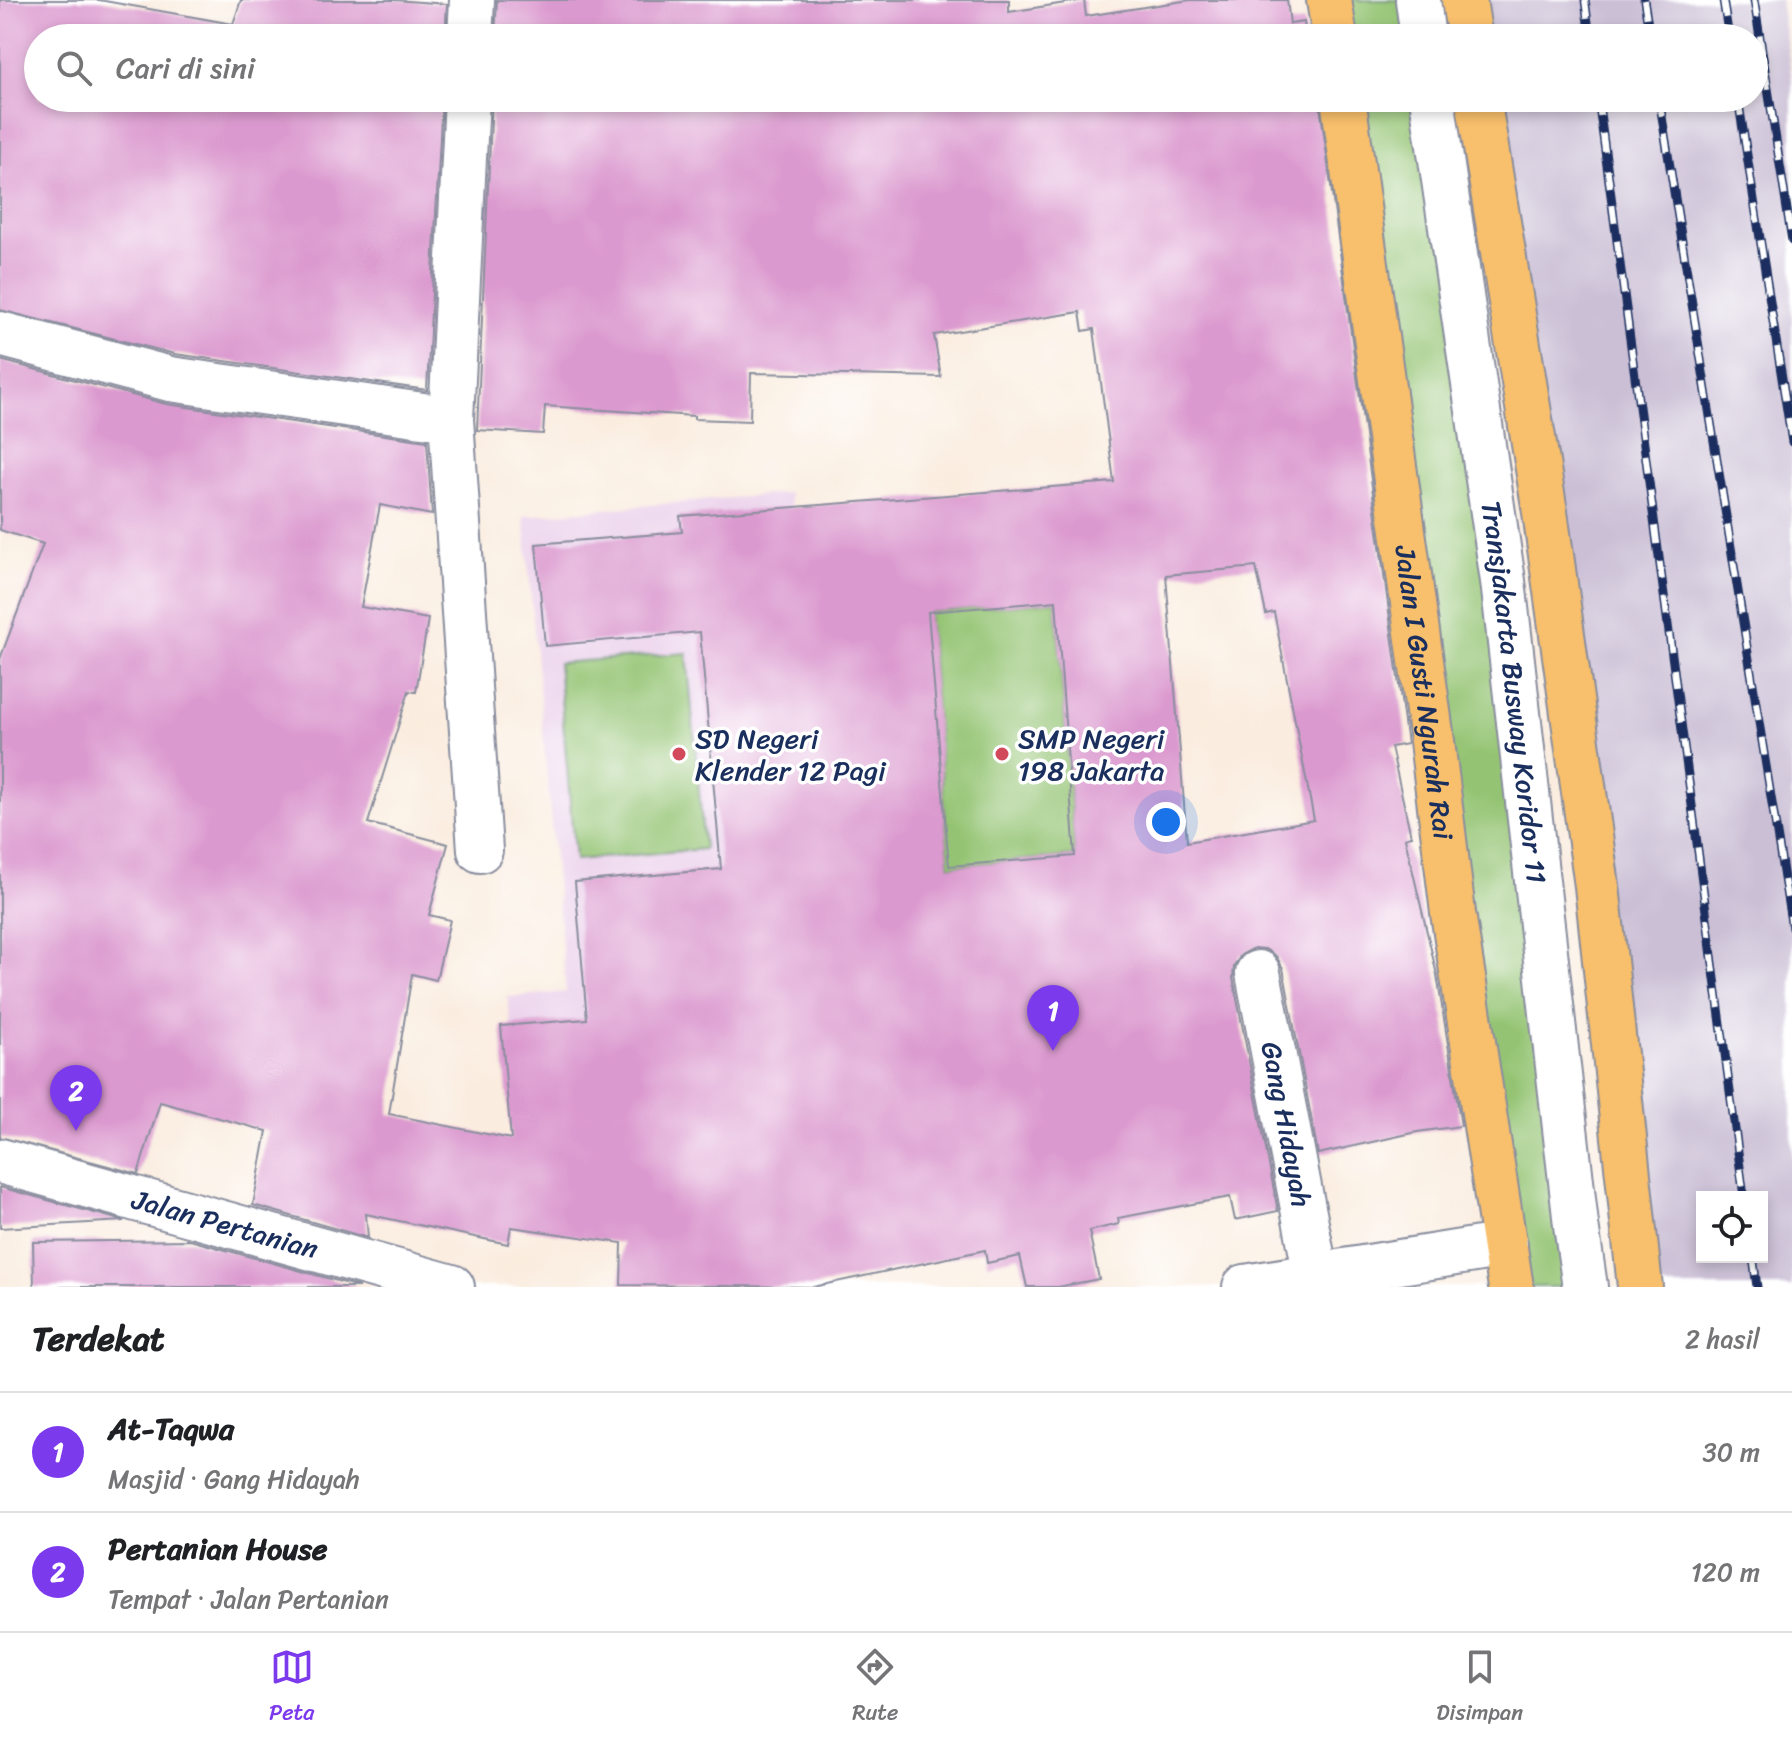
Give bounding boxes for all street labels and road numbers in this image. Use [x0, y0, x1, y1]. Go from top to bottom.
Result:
street label: Transjakarta Busway Koridor 11 [1467, 498, 1561, 886]
street label: Jalan I Gusti Ngurah Rai [1380, 541, 1468, 844]
street label: Gang Hidayah [1247, 1037, 1326, 1211]
street label: Jalan Pertanian [126, 1175, 324, 1274]

